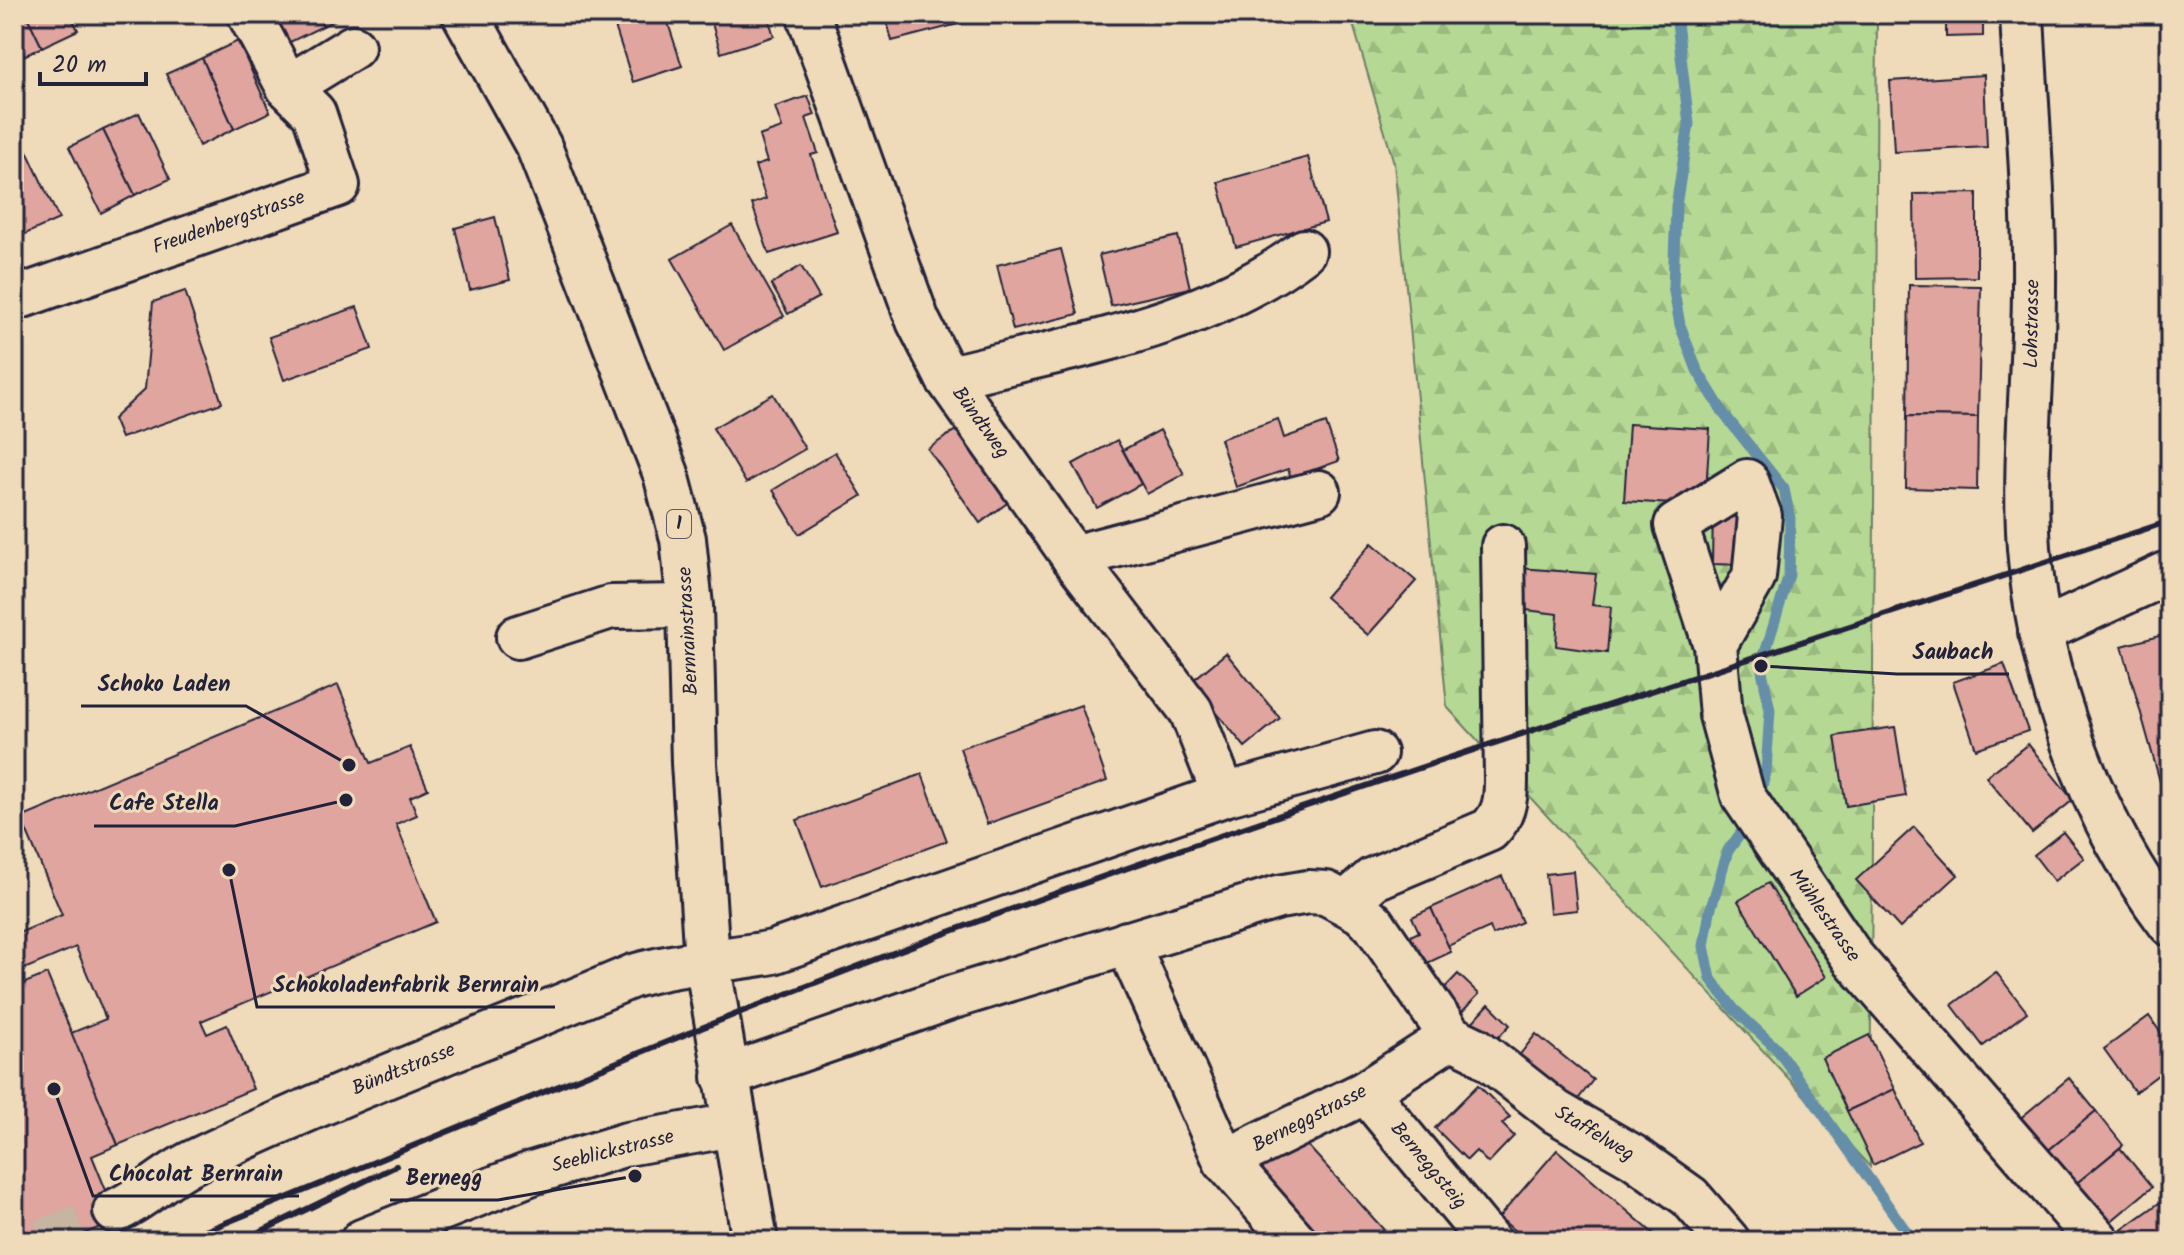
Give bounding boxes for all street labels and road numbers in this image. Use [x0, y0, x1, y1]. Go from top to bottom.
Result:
street label: Freudenbergstrasse [148, 182, 310, 264]
street label: Lohstrasse [2016, 279, 2050, 369]
street label: Bündtweg [943, 380, 1017, 466]
road number: 1 [667, 510, 691, 538]
street label: Bernrainstrasse [670, 566, 708, 696]
street label: Mühlestrasse [1780, 862, 1868, 970]
street label: Bündtstrasse [347, 1035, 461, 1105]
street label: Berneggstrasse [1247, 1076, 1373, 1162]
street label: Staffelweg [1548, 1097, 1640, 1171]
street label: Berneggsteig [1381, 1115, 1475, 1217]
street label: Seeblickstrasse [548, 1121, 678, 1183]

